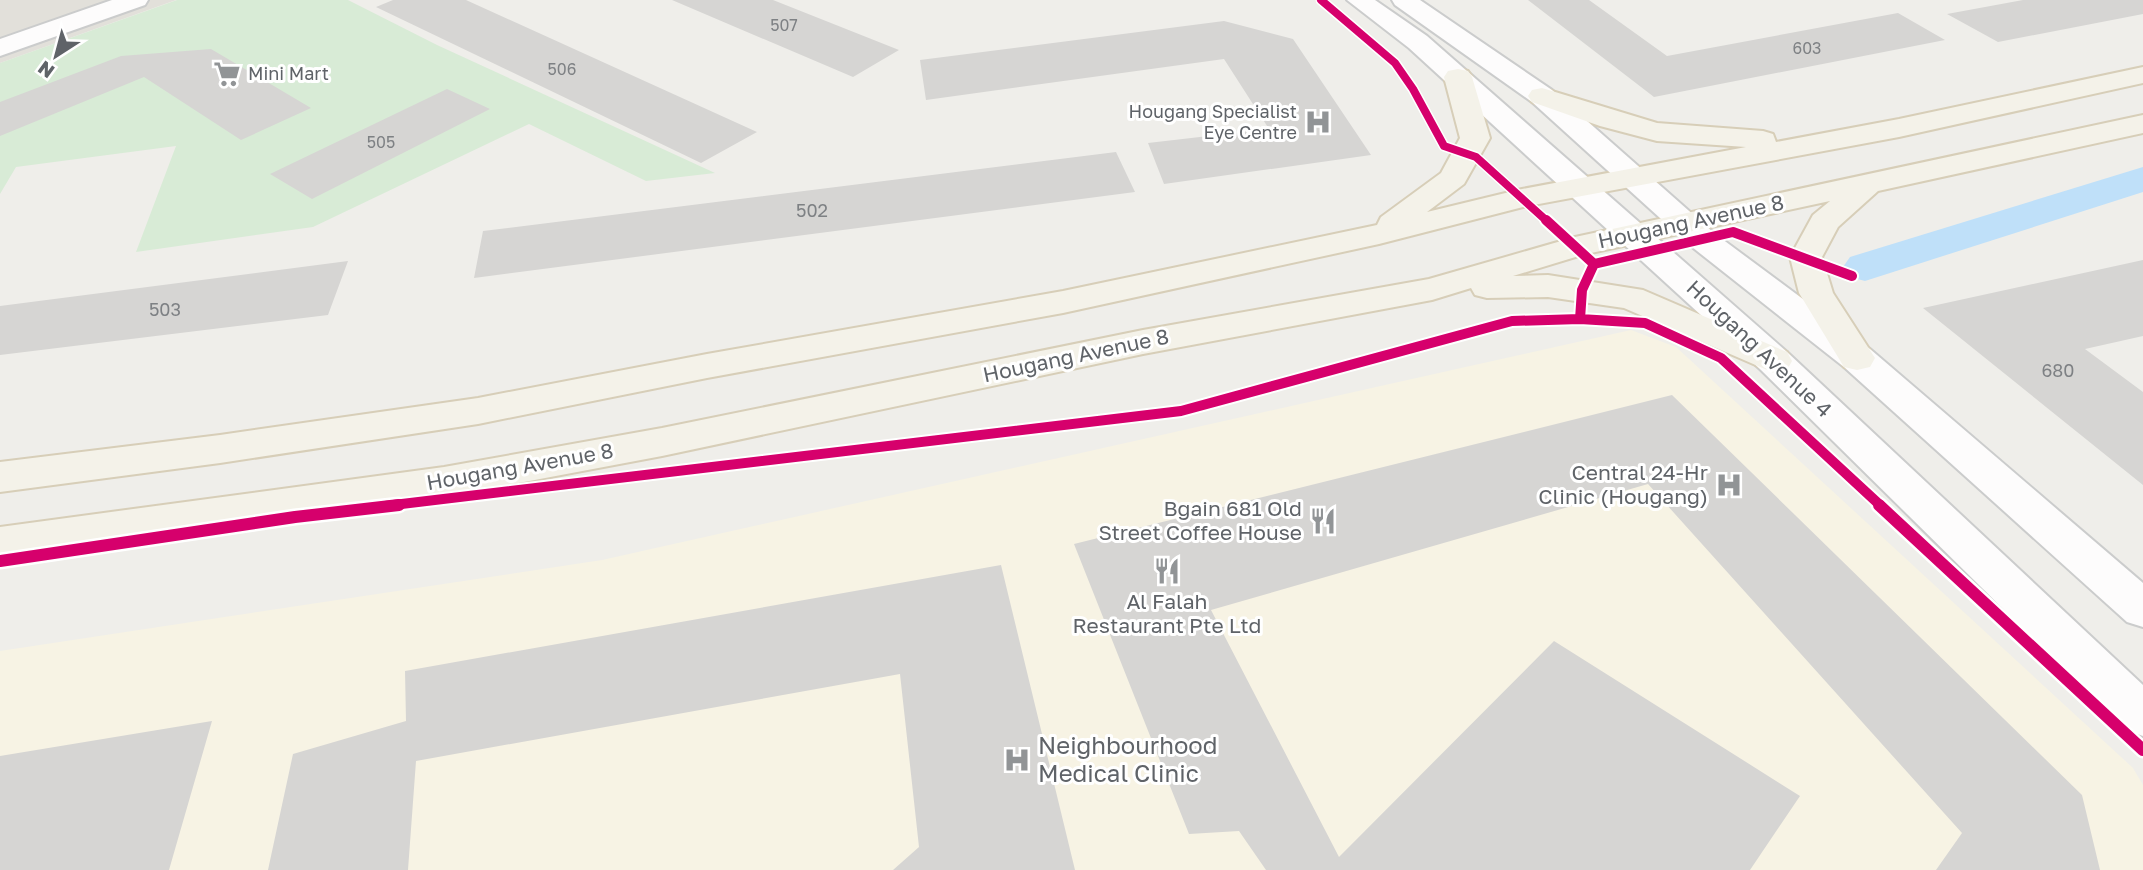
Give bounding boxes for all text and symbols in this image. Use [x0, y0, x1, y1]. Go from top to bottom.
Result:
house number: 507 [770, 15, 798, 35]
north arrow [21, 21, 91, 91]
house number: 603 [1793, 38, 1821, 58]
text: N [33, 57, 58, 84]
supermarket icon: Mini Mart [212, 59, 242, 89]
house number: 506 [548, 59, 576, 79]
place label: Mini Mart [248, 62, 329, 84]
place label: Hougang Specialist Eye Centre [1129, 100, 1297, 143]
hospital icon: Hougang Specialist Eye Centre [1303, 107, 1333, 137]
house number: 505 [367, 132, 395, 152]
street label: Hougang Avenue 8 [1595, 189, 1786, 253]
house number: 502 [796, 199, 828, 221]
street label: Hougang Avenue 4 [1682, 274, 1838, 422]
house number: 503 [149, 298, 181, 320]
street label: Hougang Avenue 8 [980, 323, 1171, 387]
house number: 680 [2041, 359, 2075, 381]
street label: Hougang Avenue 8 [424, 437, 615, 495]
place label: Central 24-Hr Clinic (Hougang) [1538, 459, 1708, 509]
hospital icon: Central 24-Hr Clinic (Hougang) [1714, 470, 1744, 500]
place label: Bgain 681 Old Street Coffee House [1098, 495, 1302, 545]
restaurant icon: Bgain 681 Old Street Coffee House [1308, 506, 1338, 536]
restaurant icon: Al Falah Restaurant Pte Ltd [1152, 556, 1182, 586]
place label: Al Falah Restaurant Pte Ltd [1073, 588, 1262, 638]
place label: Neighbourhood Medical Clinic [1038, 730, 1217, 787]
hospital icon: Neighbourhood Medical Clinic [1002, 745, 1032, 775]

